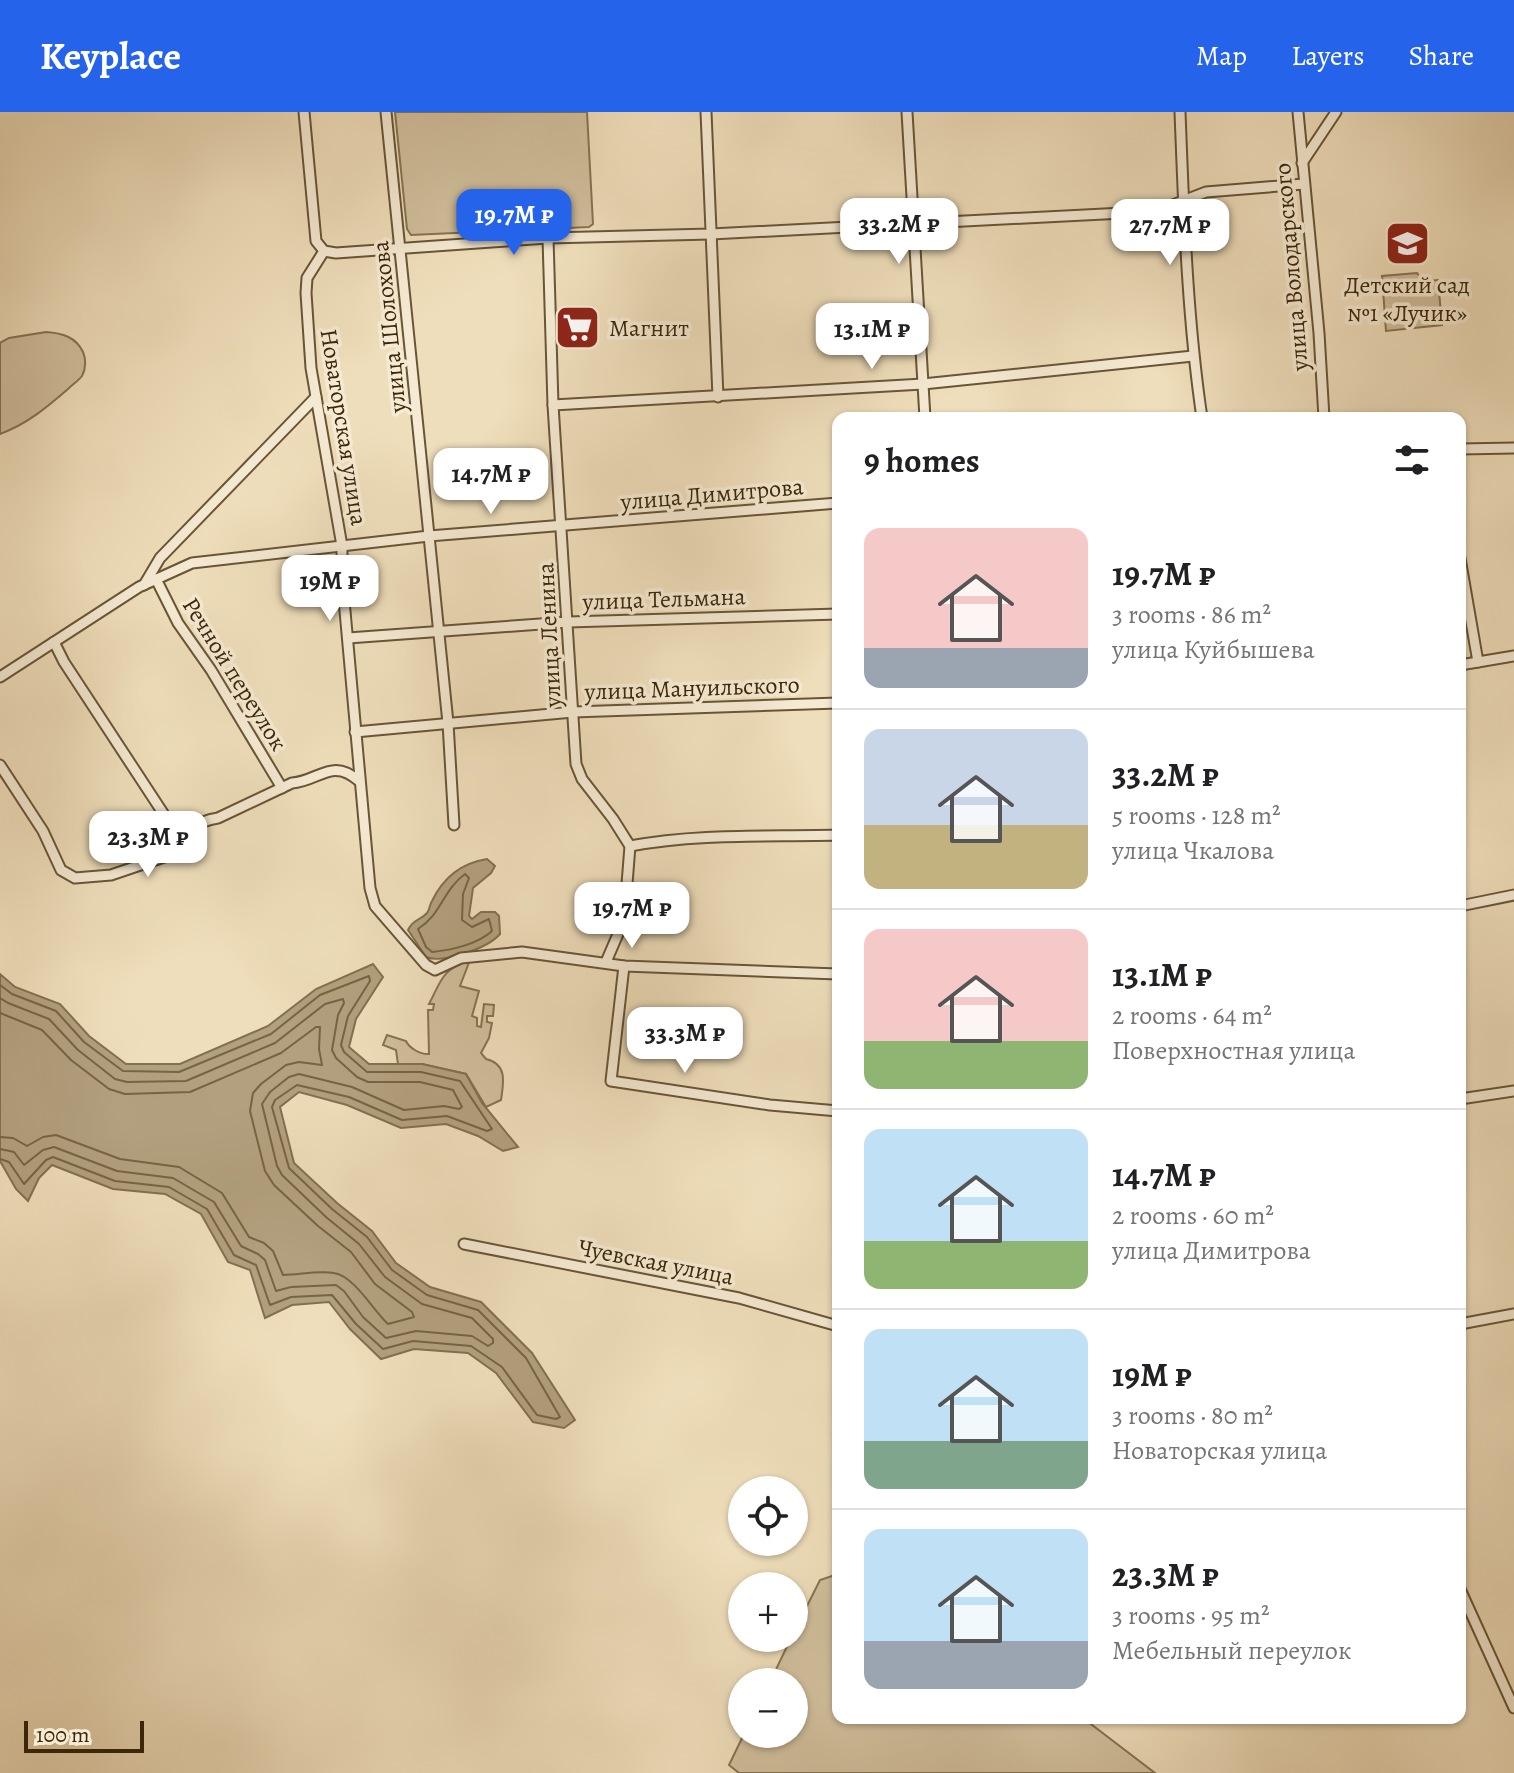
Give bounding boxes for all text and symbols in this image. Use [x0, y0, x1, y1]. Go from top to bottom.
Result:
text: Keyplace [40, 30, 181, 82]
text: Map [1196, 37, 1247, 75]
text: Layers [1291, 37, 1364, 75]
text: Share [1408, 37, 1474, 75]
street label: улица Володарского [1266, 162, 1316, 373]
pin: 19.7M ₽ [440, 189, 588, 257]
text: 19.7M ₽ [474, 197, 554, 232]
pin: 33.2M ₽ [825, 198, 973, 266]
pin: 27.7M ₽ [1096, 199, 1244, 267]
text: 33.2M ₽ [858, 206, 940, 241]
text: 27.7M ₽ [1129, 207, 1211, 242]
school or university icon: Детский сад №1 «Лучик» [1383, 219, 1431, 267]
street label: улица Шолохова [364, 239, 414, 416]
place label: Детский сад №1 «Лучик» [1344, 269, 1470, 329]
pin: 13.1M ₽ [798, 303, 946, 371]
supermarket icon: Магнит [554, 304, 602, 352]
text: 13.1M ₽ [834, 311, 910, 346]
place label: Магнит [609, 312, 689, 344]
street label: Новаторская улица [313, 326, 375, 528]
text: 9 homes [864, 437, 980, 484]
icon: filters [1390, 438, 1434, 482]
pin: 14.7M ₽ [417, 448, 565, 516]
text: 14.7M ₽ [451, 456, 531, 491]
street label: улица Димитрова [618, 470, 805, 518]
text: 19.7M ₽ [1112, 550, 1216, 597]
pin: 19M ₽ [274, 555, 386, 623]
icon: home [928, 560, 1024, 656]
street label: улица Ленина [529, 562, 569, 709]
text: 19M ₽ [300, 563, 360, 598]
street label: улица Тельмана [581, 580, 746, 618]
street label: Речной переулок [175, 591, 295, 757]
text: 3 rooms · 86 m² [1112, 597, 1271, 632]
text: улица Куйбышева [1112, 632, 1315, 667]
street label: улица Мануильского [583, 668, 800, 708]
text: 33.2M ₽ [1112, 751, 1219, 798]
icon: home [928, 761, 1024, 857]
text: 5 rooms · 128 m² [1112, 798, 1281, 833]
pin: 23.3M ₽ [74, 811, 222, 879]
text: 23.3M ₽ [107, 819, 189, 854]
text: улица Чкалова [1112, 833, 1274, 868]
pin: 19.7M ₽ [558, 882, 706, 950]
text: 19.7M ₽ [592, 890, 672, 925]
text: 13.1M ₽ [1112, 951, 1212, 998]
icon: home [928, 961, 1024, 1057]
text: 2 rooms · 64 m² [1112, 998, 1272, 1033]
pin: 33.3M ₽ [611, 1007, 759, 1075]
text: 33.3M ₽ [645, 1015, 725, 1050]
text: Поверхностная улица [1112, 1033, 1356, 1068]
text: 14.7M ₽ [1112, 1151, 1216, 1198]
icon: home [928, 1161, 1024, 1257]
text: 2 rooms · 60 m² [1112, 1198, 1274, 1233]
street label: Чуевская улица [576, 1231, 736, 1293]
text: улица Димитрова [1112, 1233, 1311, 1268]
text: 19M ₽ [1112, 1351, 1192, 1398]
icon: home [928, 1361, 1024, 1457]
text: 3 rooms · 80 m² [1112, 1398, 1273, 1433]
text: Новаторская улица [1112, 1433, 1327, 1468]
map controls [728, 1476, 808, 1748]
button: locate [728, 1476, 808, 1556]
text: 23.3M ₽ [1112, 1551, 1219, 1598]
icon: home [928, 1561, 1024, 1657]
button: + [728, 1572, 808, 1652]
text: 3 rooms · 95 m² [1112, 1598, 1269, 1633]
text: Мебельный переулок [1112, 1633, 1352, 1668]
button: − [728, 1668, 808, 1748]
scale bar [24, 1717, 144, 1753]
text: 100 m [36, 1720, 90, 1750]

